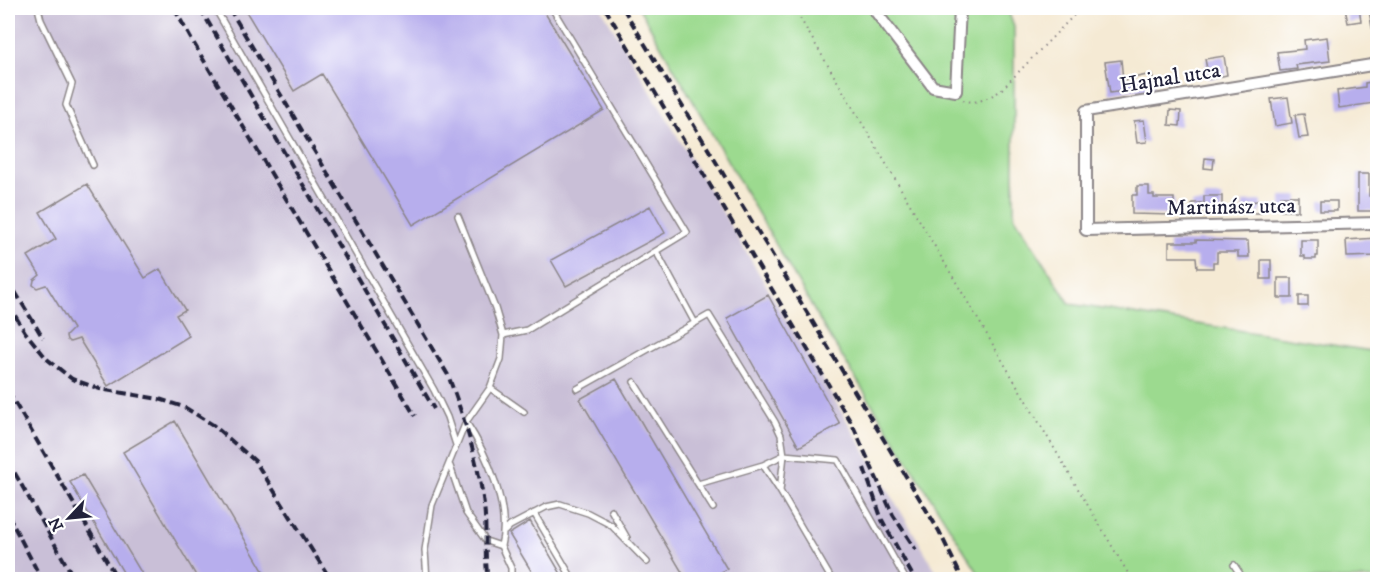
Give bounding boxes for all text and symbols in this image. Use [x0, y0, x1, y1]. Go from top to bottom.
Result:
street label: Hajnal utca [1118, 57, 1223, 99]
street label: Martinász utca [1166, 192, 1297, 222]
north arrow [39, 488, 99, 548]
text: N [45, 514, 68, 534]

